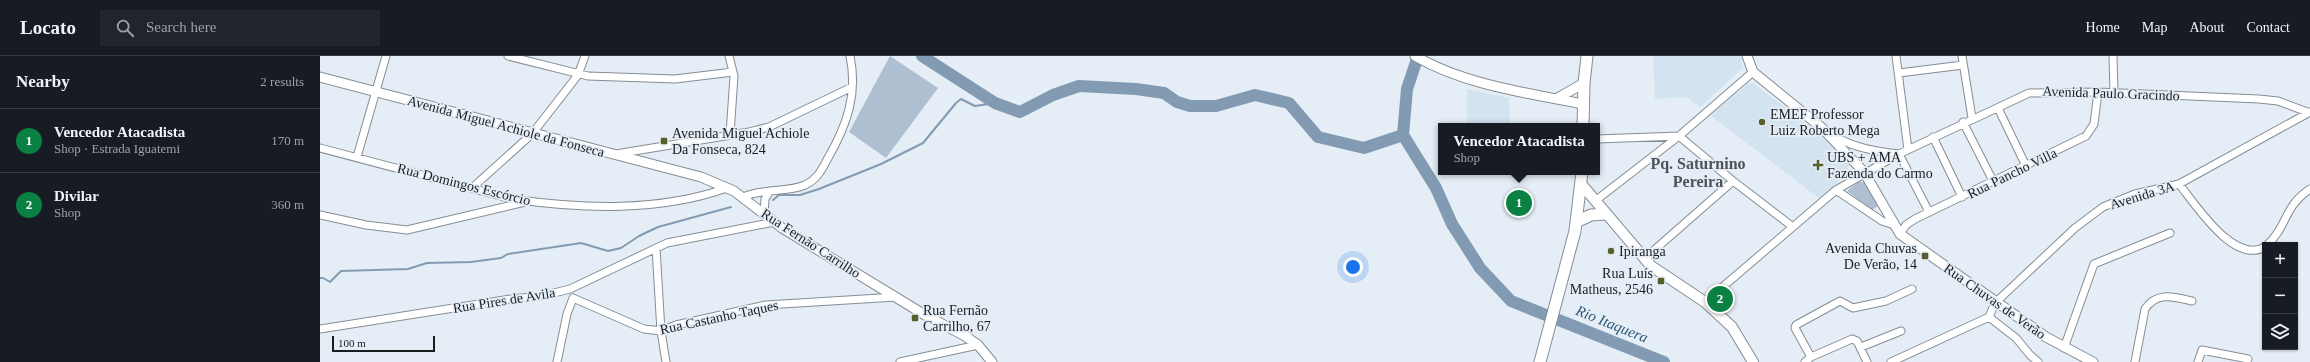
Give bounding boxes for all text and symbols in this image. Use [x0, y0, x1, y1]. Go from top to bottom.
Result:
search box [100, 10, 380, 46]
text: Locato [20, 17, 76, 38]
icon: search [114, 17, 136, 39]
text: Search here [146, 19, 216, 35]
text: Home [2086, 20, 2120, 35]
text: Map [2142, 20, 2167, 35]
text: About [2189, 20, 2224, 35]
text: Contact [2246, 20, 2290, 35]
text: Nearby [16, 72, 70, 91]
text: 2 results [260, 74, 304, 89]
street label: Avenida Paulo Gracindo [2042, 84, 2180, 103]
street label: Avenida Miguel Achiole da Fonseca [406, 93, 607, 160]
place label: EMEF Professor Luiz Roberto Mega [1770, 107, 1880, 138]
marker: EMEF Professor Luiz Roberto Mega [1757, 117, 1767, 127]
popup [1438, 123, 1600, 175]
text: Vencedor Atacadista [54, 124, 185, 140]
place label: Avenida Miguel Achiole Da Fonseca, 824 [672, 126, 809, 157]
text: 1 [26, 133, 32, 148]
text: 170 m [271, 133, 304, 148]
text: Vencedor Atacadista [1453, 133, 1585, 149]
marker: Avenida Miguel Achiole Da Fonseca, 824 [659, 136, 669, 146]
text: Shop · Estrada Iguatemi [54, 141, 180, 156]
street label: Rua Pancho Villa [1965, 145, 2060, 202]
text: Shop [1453, 150, 1480, 165]
place label: UBS + AMA Fazenda do Carmo [1827, 150, 1933, 181]
district label: Pq. Saturnino Pereira [1650, 155, 1746, 190]
marker: UBS + AMA Fazenda do Carmo [1812, 159, 1824, 171]
street label: Rua Domingos Escórcio [396, 161, 532, 208]
street label: Avenida 3A [2108, 178, 2177, 212]
text: Divilar [54, 188, 99, 204]
pin: 1 [1506, 188, 1532, 218]
text: 2 [26, 197, 32, 212]
text: 360 m [271, 197, 304, 212]
text: Shop [54, 205, 81, 220]
street label: Rua Fernão Carrilho [758, 206, 863, 281]
place label: Avenida Chuvas De Verão, 14 [1825, 241, 1917, 272]
map controls [2262, 242, 2298, 350]
button: + [2262, 242, 2298, 278]
place label: Ipiranga [1619, 244, 1666, 259]
marker: Ipiranga [1606, 246, 1616, 256]
marker: Avenida Chuvas De Verão, 14 [1920, 251, 1930, 261]
your location [1343, 257, 1363, 277]
street label: Rua Chuvas de Verão [1941, 261, 2048, 342]
place label: Rua Luís Matheus, 2546 [1570, 266, 1653, 297]
marker: Rua Luís Matheus, 2546 [1656, 276, 1666, 286]
button: − [2262, 278, 2298, 314]
pin: 2 [1707, 284, 1733, 314]
street label: Rua Pires de Avila [452, 285, 557, 316]
street label: Rua Castanho Taques [658, 298, 780, 337]
water label: Rio Itaquera [1573, 302, 1650, 346]
place label: Rua Fernão Carrilho, 67 [923, 303, 991, 334]
marker: Rua Fernão Carrilho, 67 [910, 313, 920, 323]
button: layers [2262, 314, 2298, 350]
scale bar [332, 334, 435, 353]
text: 100 m [338, 337, 366, 349]

